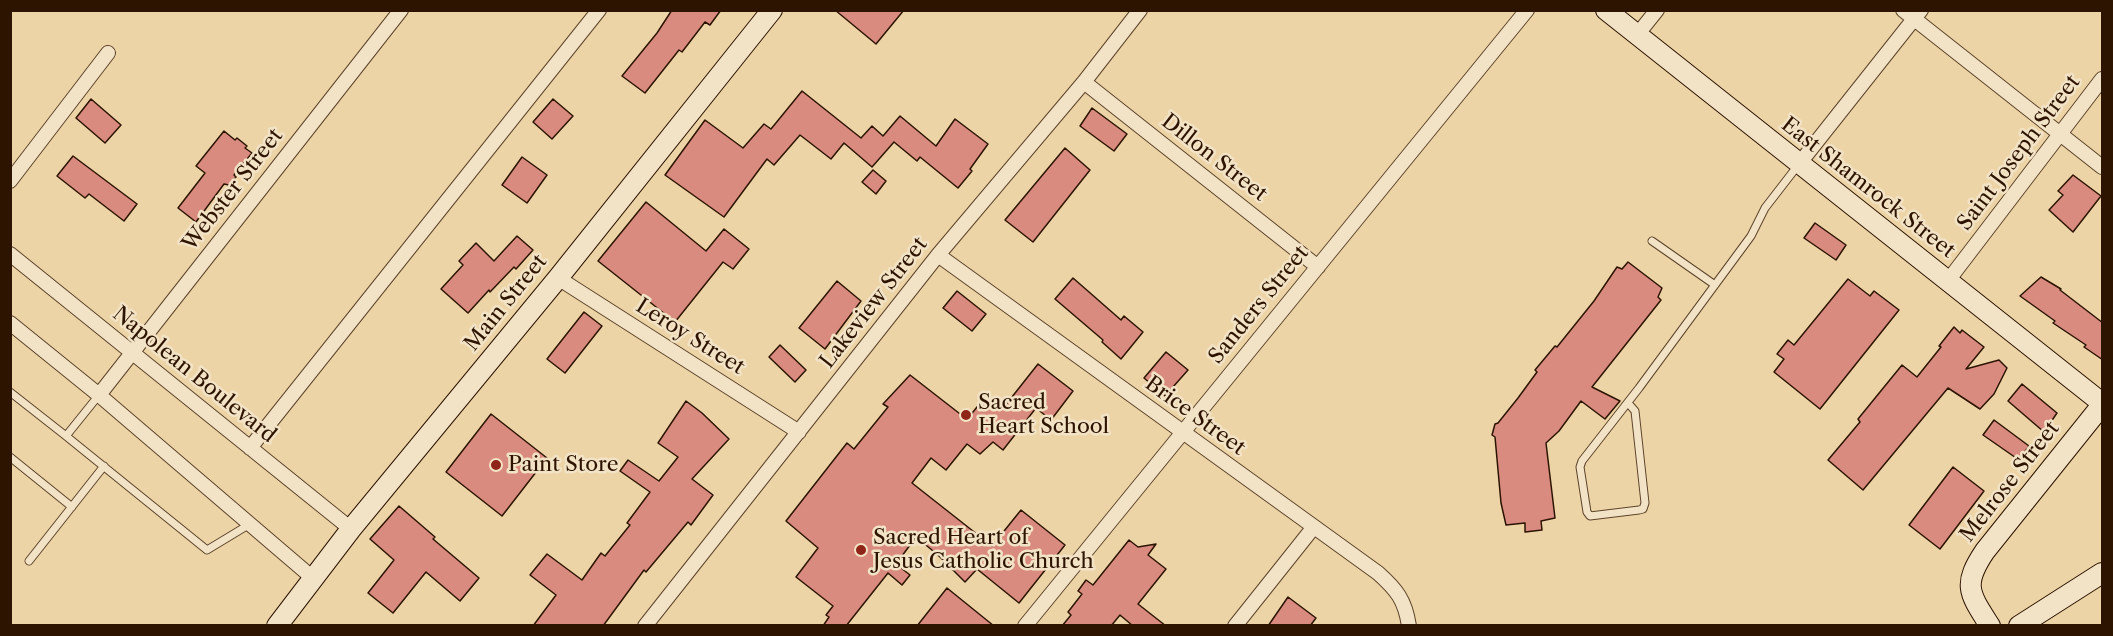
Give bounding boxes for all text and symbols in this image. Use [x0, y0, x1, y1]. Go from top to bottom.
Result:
street label: Saint Joseph Street [1952, 70, 2086, 236]
street label: Dillon Street [1156, 109, 1272, 207]
street label: East Shamrock Street [1776, 112, 1960, 264]
street label: Webster Street [178, 124, 288, 256]
street label: Lakeview Street [815, 233, 933, 373]
street label: Sanders Street [1204, 241, 1314, 369]
street label: Main Street [459, 250, 553, 356]
street label: Leroy Street [631, 294, 749, 380]
street label: Napolean Boulevard [107, 301, 281, 449]
street label: Brice Street [1140, 371, 1250, 461]
place label: Sacred Heart School [978, 390, 1109, 440]
marker: Sacred Heart School [959, 408, 973, 422]
street label: Melrose Street [1955, 417, 2065, 547]
place label: Paint Store [508, 452, 618, 478]
marker: Paint Store [489, 458, 503, 472]
place label: Sacred Heart of Jesus Catholic Church [873, 525, 1094, 575]
marker: Sacred Heart of Jesus Catholic Church [854, 543, 868, 557]

